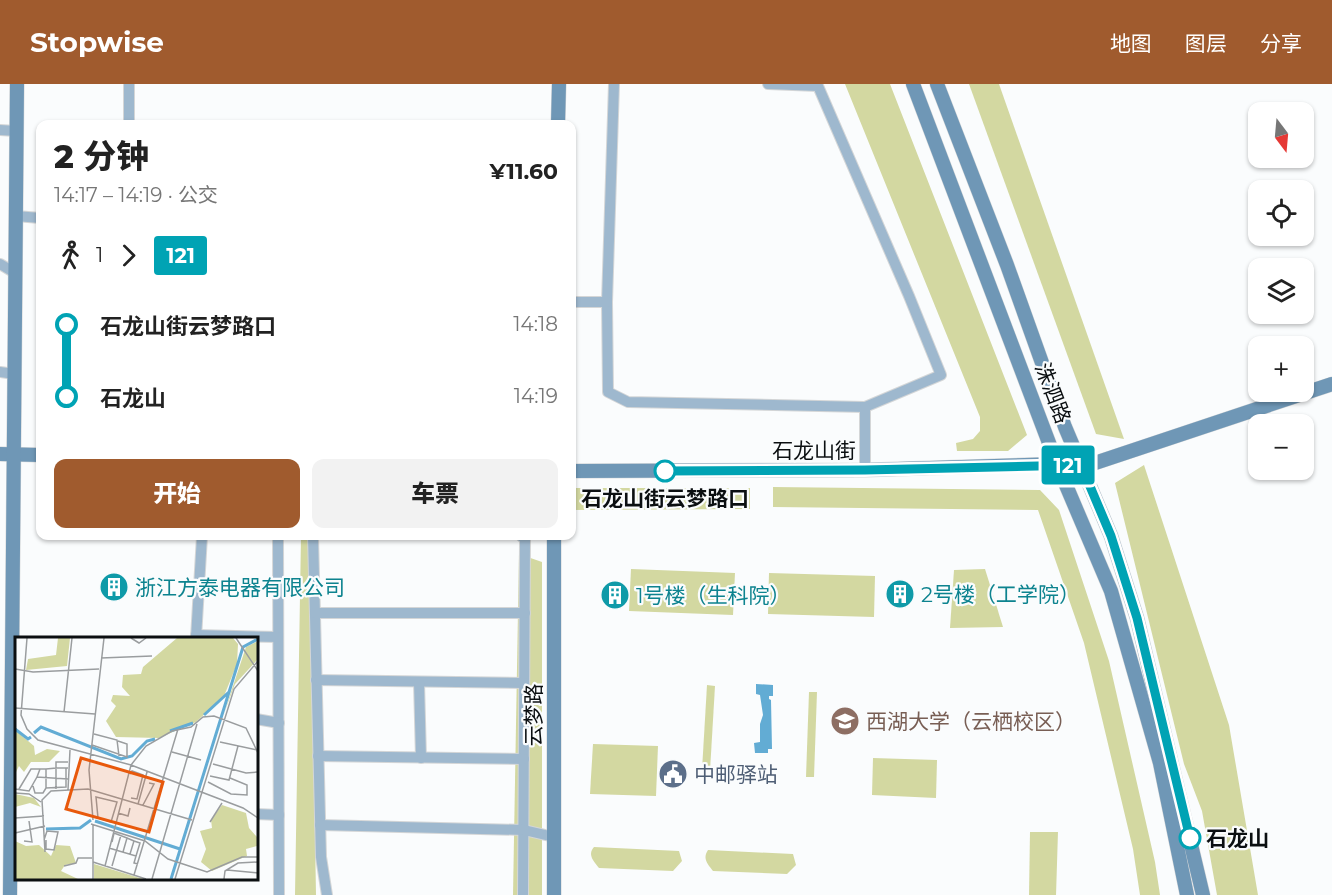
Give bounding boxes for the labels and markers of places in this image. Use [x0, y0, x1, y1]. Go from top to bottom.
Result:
marker: 石龙山街云梦路口 [654, 460, 676, 482]
place label: 石龙山街云梦路口 [581, 486, 749, 511]
building icon: 浙江方泰电器有限公司 [98, 571, 130, 603]
place label: 浙江方泰电器有限公司 [135, 575, 345, 600]
building icon: 2号楼（工学院） [884, 578, 916, 610]
building icon: 1号楼（生科院） [599, 579, 631, 611]
place label: 2号楼（工学院） [921, 582, 1080, 607]
place label: 1号楼（生科院） [636, 583, 791, 608]
school or university icon: 西湖大学（云栖校区） [829, 705, 861, 737]
place label: 西湖大学（云栖校区） [866, 709, 1076, 734]
public building icon: 中邮驿站 [657, 758, 689, 790]
place label: 中邮驿站 [694, 762, 778, 787]
place label: 石龙山 [1206, 826, 1269, 851]
marker: 石龙山 [1179, 827, 1201, 849]

